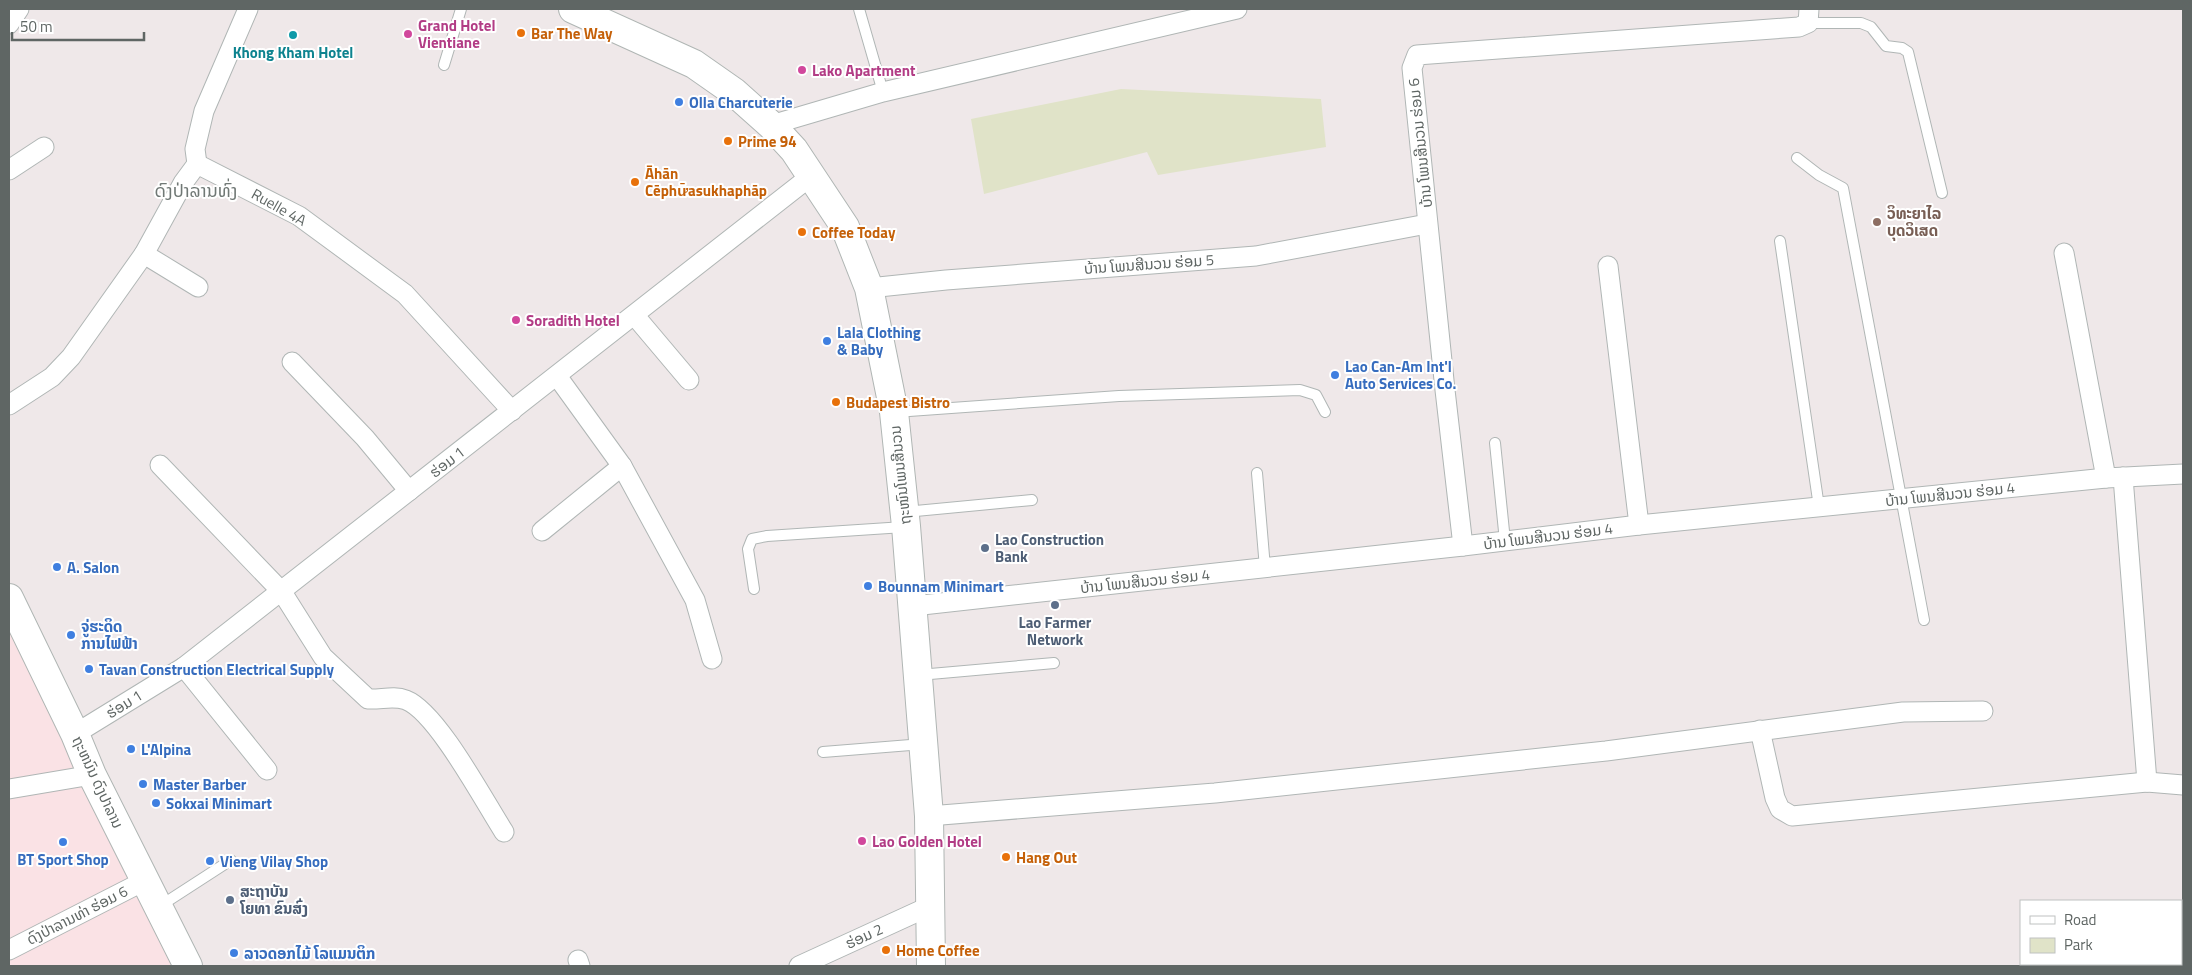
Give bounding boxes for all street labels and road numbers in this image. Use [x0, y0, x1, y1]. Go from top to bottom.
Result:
street label: ບ້ານ ໂພນສີນວນ ຮ່ອມ 6 [1402, 77, 1438, 209]
street label: Ruelle 4A [247, 182, 311, 232]
street label: ບ້ານ ໂພນສີນວນ ຮ່ອມ 5 [1083, 248, 1215, 280]
street label: ຖະໜົນໂພນສີນວນ [883, 424, 917, 526]
street label: ຮ່ອມ 1 [424, 441, 470, 483]
street label: ບ້ານ ໂພນສີນວນ ຮ່ອມ 4 [1884, 476, 2016, 512]
street label: ບ້ານ ໂພນສີນວນ ຮ່ອມ 4 [1482, 517, 1614, 555]
street label: ບ້ານ ໂພນສີນວນ ຮ່ອມ 4 [1079, 563, 1211, 599]
street label: ຮ່ອມ 1 [101, 684, 147, 724]
street label: ຖະຫນົນ ດົງປາລານ [66, 732, 130, 832]
street label: ດົງປ່າລານທ່າ ຮ່ອມ 6 [22, 880, 132, 950]
street label: ຮ່ອມ 2 [841, 917, 887, 955]

